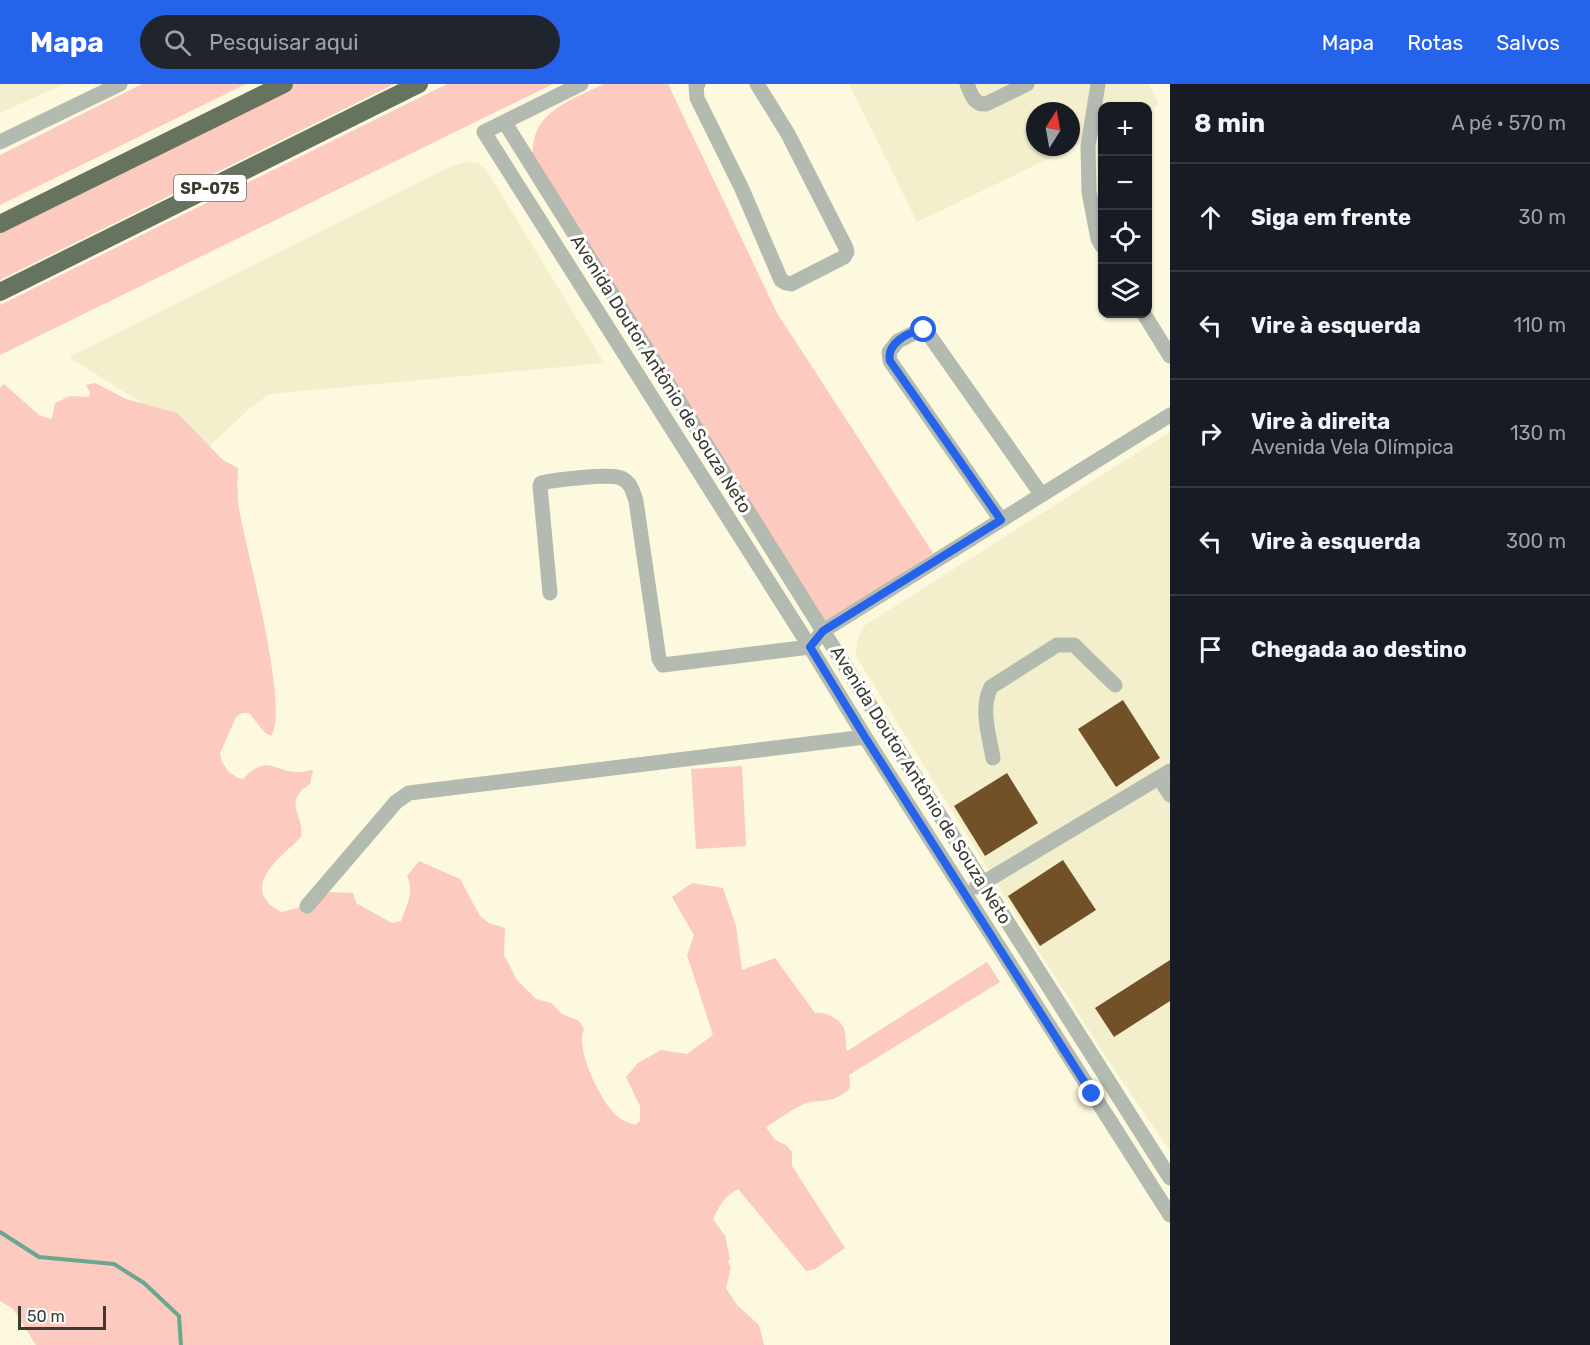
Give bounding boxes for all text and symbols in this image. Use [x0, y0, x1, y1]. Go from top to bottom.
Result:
search box [140, 15, 560, 69]
text: Mapa [30, 26, 104, 59]
icon: search [161, 26, 194, 59]
text: Pesquisar aqui [209, 29, 359, 56]
text: Mapa [1322, 30, 1374, 55]
text: Rotas [1407, 30, 1463, 55]
text: Salvos [1496, 30, 1560, 55]
north arrow [1026, 102, 1080, 156]
map controls [1098, 102, 1152, 318]
button: + [1098, 102, 1152, 156]
text: 8 min [1194, 108, 1265, 139]
text: A pé · 570 m [1451, 111, 1566, 135]
button: − [1098, 156, 1152, 210]
road number: SP-075 [174, 175, 246, 201]
icon: ahead [1194, 201, 1227, 234]
text: Siga em frente [1251, 204, 1411, 231]
text: 30 m [1519, 205, 1566, 229]
button: locate [1098, 210, 1152, 264]
street label: Avenida Doutor Antônio de Souza Neto [566, 231, 756, 517]
button: layers [1098, 264, 1152, 318]
icon: left [1194, 309, 1227, 342]
text: Vire à esquerda [1251, 312, 1421, 339]
text: 110 m [1514, 313, 1566, 337]
route start [910, 316, 936, 342]
text: Vire à direita [1251, 408, 1390, 435]
icon: right [1194, 417, 1227, 450]
text: 130 m [1510, 421, 1566, 445]
text: Avenida Vela Olímpica [1251, 435, 1454, 459]
icon: left [1194, 525, 1227, 558]
text: Vire à esquerda [1251, 528, 1421, 555]
text: 300 m [1506, 529, 1566, 553]
icon: arrive [1194, 633, 1227, 666]
text: Chegada ao destino [1251, 636, 1467, 663]
street label: Avenida Doutor Antônio de Souza Neto [826, 642, 1016, 928]
route end [1078, 1080, 1104, 1106]
scale bar [18, 1303, 106, 1330]
text: 50 m [27, 1307, 65, 1326]

